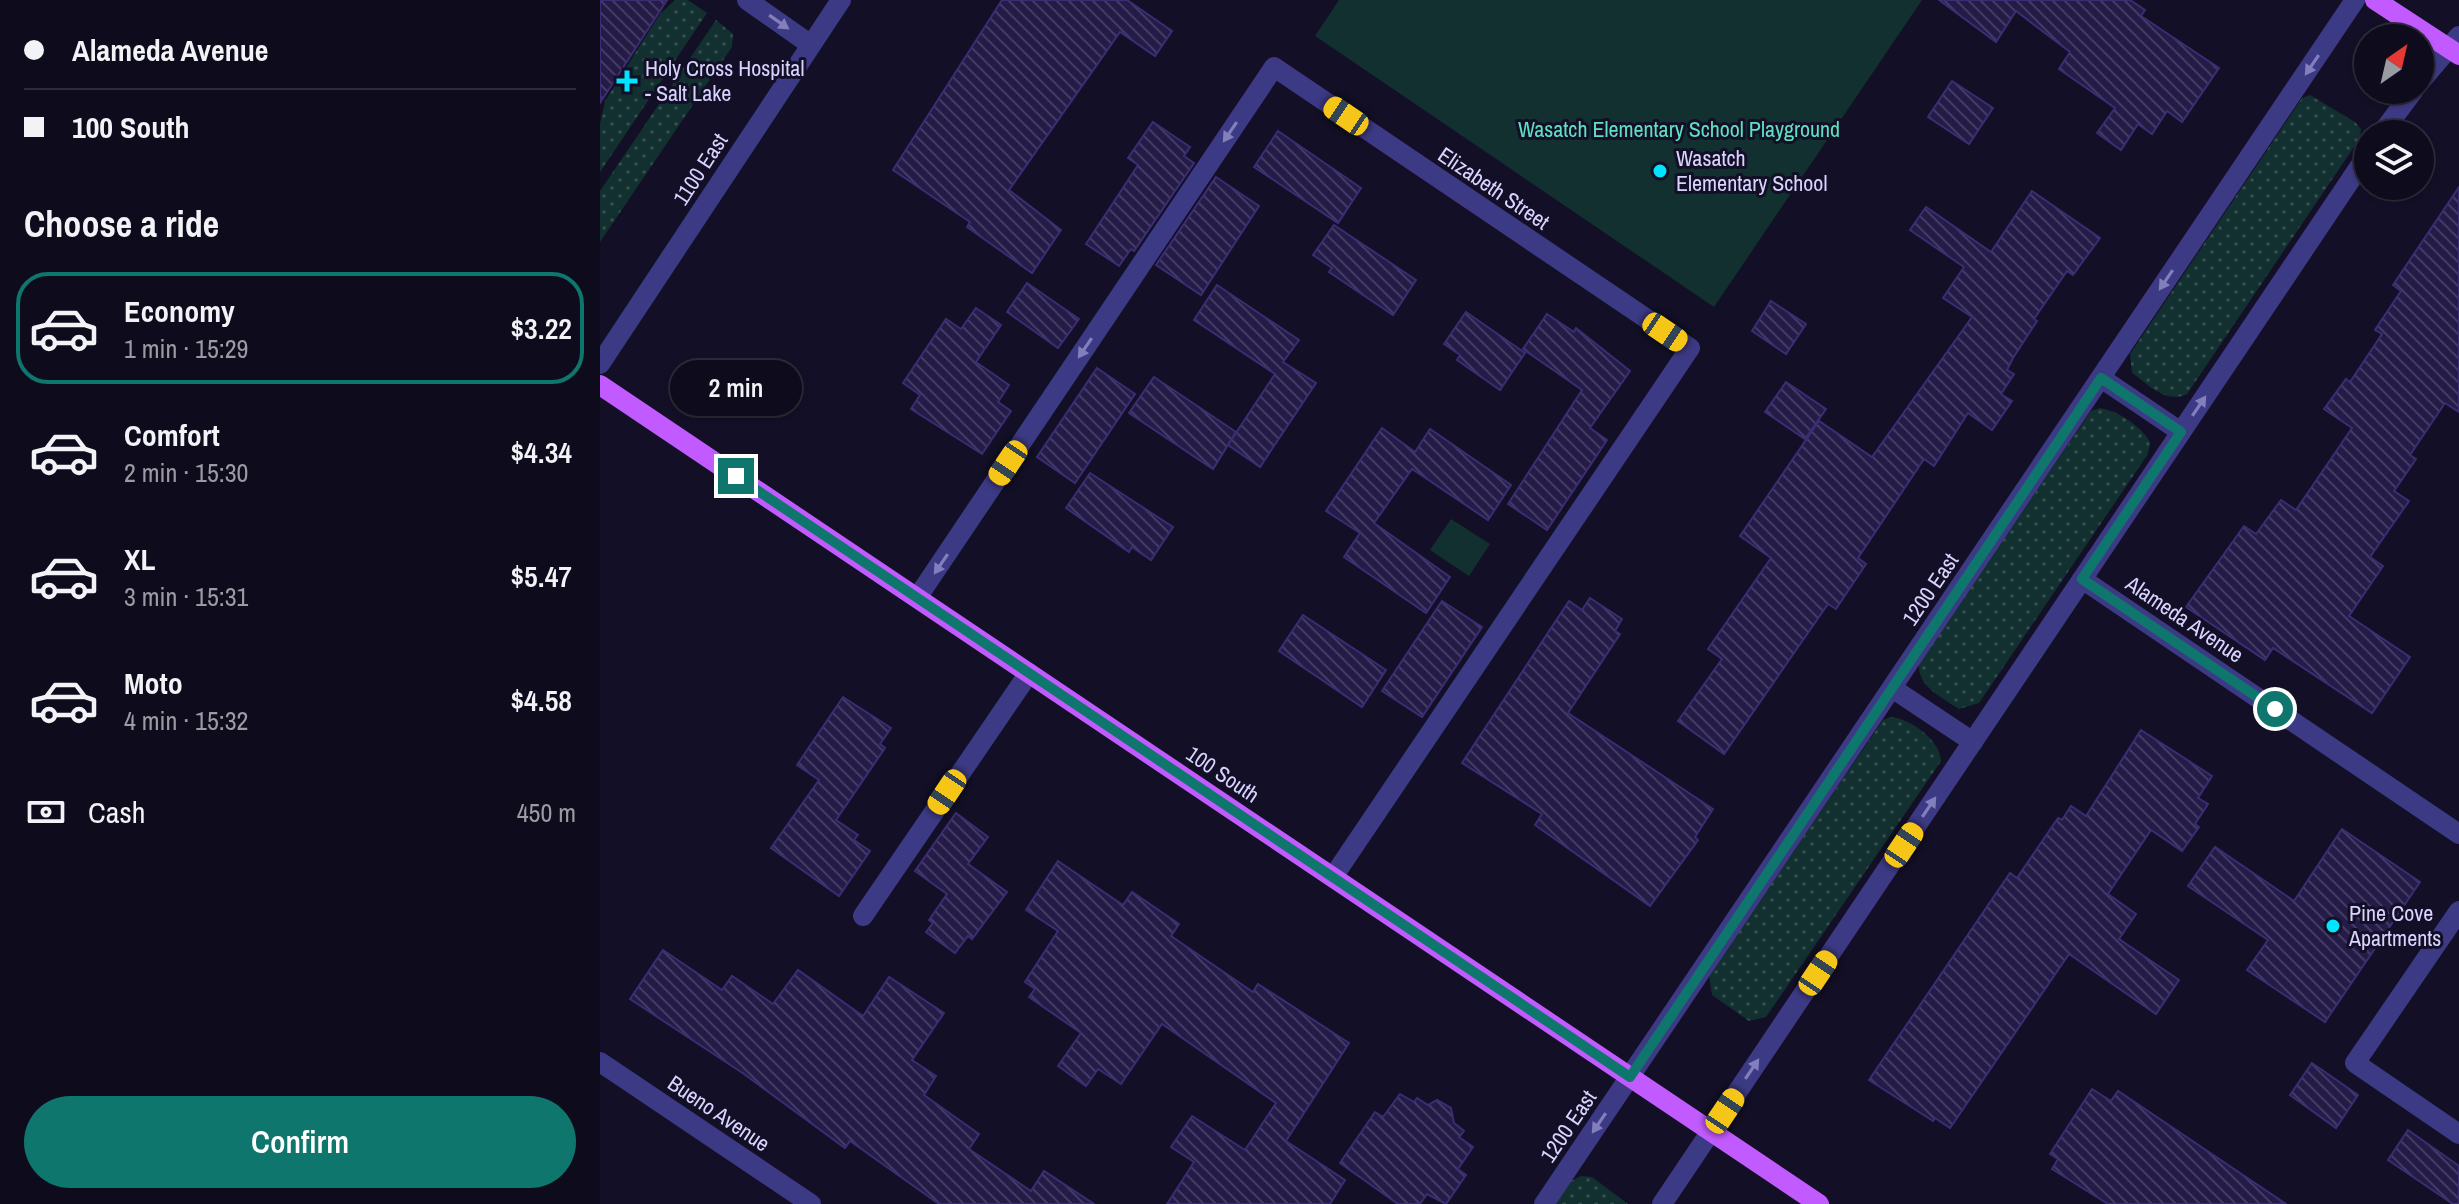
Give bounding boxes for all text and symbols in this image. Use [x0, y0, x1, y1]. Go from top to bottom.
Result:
one-way arrow [768, 14, 789, 29]
north arrow [2354, 24, 2434, 104]
map controls [2354, 24, 2434, 200]
text: Alameda Avenue [72, 30, 268, 70]
place label: Holy Cross Hospital - Salt Lake [645, 53, 804, 108]
one-way arrow [2305, 54, 2320, 75]
marker: Holy Cross Hospital - Salt Lake [616, 70, 638, 92]
car [1319, 93, 1373, 139]
text: 100 South [72, 107, 190, 147]
park label: Wasatch Elementary School Playground [1518, 114, 1840, 144]
button: layers [2354, 120, 2434, 200]
one-way arrow [1224, 121, 1238, 143]
street label: 1100 East [666, 127, 734, 211]
street label: Elizabeth Street [1432, 140, 1556, 236]
place label: Wasatch Elementary School [1676, 143, 1827, 198]
marker: Wasatch Elementary School [1651, 162, 1669, 180]
text: Choose a ride [24, 200, 219, 248]
one-way arrow [2159, 270, 2174, 291]
text: Economy [124, 291, 235, 331]
icon: car [28, 292, 100, 364]
text: $3.22 [510, 308, 572, 348]
car [1638, 309, 1692, 355]
text: 1 min · 15:29 [124, 331, 248, 366]
one-way arrow [1079, 337, 1093, 359]
callout: 2 min [670, 360, 802, 416]
text: 2 min [709, 370, 763, 405]
one-way arrow [2191, 395, 2206, 416]
text: Comfort [124, 415, 220, 455]
icon: car [28, 416, 100, 488]
text: $4.34 [510, 432, 572, 472]
car [985, 436, 1031, 490]
text: 2 min · 15:30 [124, 455, 248, 490]
route end [718, 458, 754, 494]
text: XL [124, 539, 155, 579]
icon: car [28, 540, 100, 612]
street label: 1200 East [1895, 547, 1965, 631]
one-way arrow [933, 553, 948, 574]
text: $5.47 [510, 556, 572, 596]
street label: Alameda Avenue [2119, 568, 2250, 669]
text: 3 min · 15:31 [124, 579, 248, 614]
text: Moto [124, 663, 183, 703]
icon: car [28, 664, 100, 736]
text: $4.58 [510, 680, 572, 720]
route start [2257, 691, 2293, 727]
text: 4 min · 15:32 [124, 703, 248, 738]
street label: 100 South [1181, 739, 1265, 809]
car [924, 765, 970, 819]
icon: cash [24, 790, 68, 834]
text: Cash [88, 792, 145, 832]
text: 450 m [517, 795, 576, 830]
one-way arrow [1921, 797, 1936, 818]
car [1881, 818, 1927, 872]
place label: Pine Cove Apartments [2348, 898, 2441, 953]
marker: Pine Cove Apartments [2324, 917, 2342, 935]
car [1795, 946, 1841, 1000]
one-way arrow [1745, 1059, 1760, 1080]
street label: Bueno Avenue [662, 1068, 776, 1158]
street label: 1200 East [1533, 1084, 1603, 1168]
car [1702, 1084, 1748, 1138]
button: Confirm [24, 1096, 576, 1188]
one-way arrow [1591, 1112, 1606, 1133]

